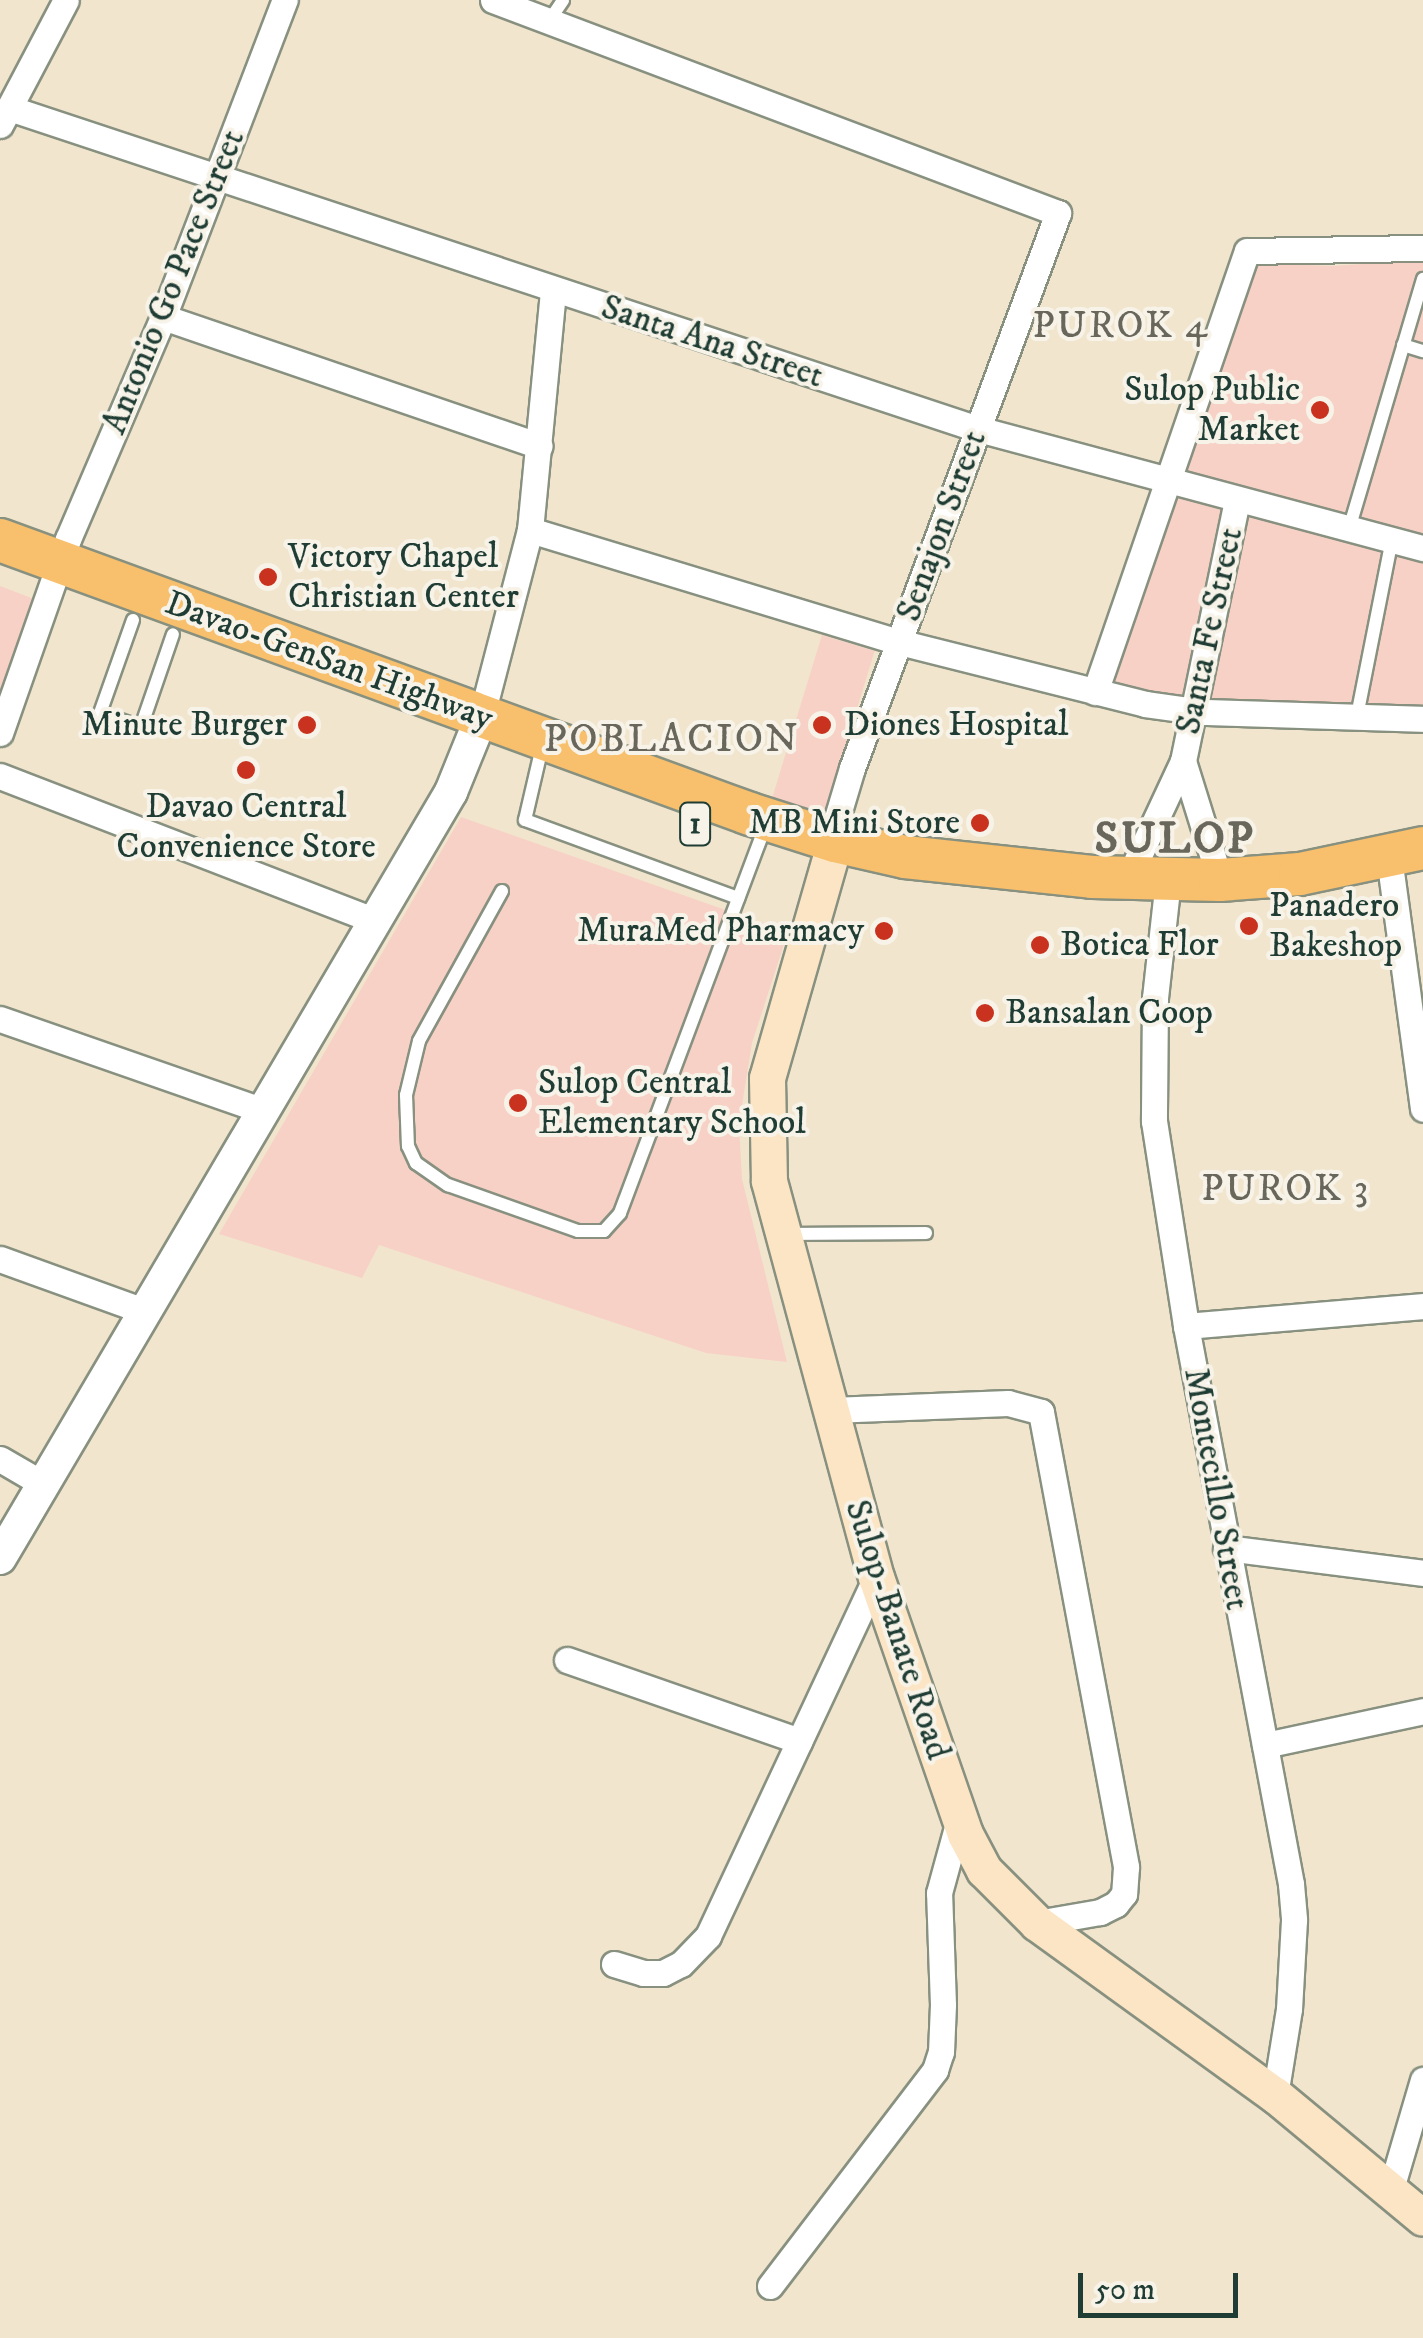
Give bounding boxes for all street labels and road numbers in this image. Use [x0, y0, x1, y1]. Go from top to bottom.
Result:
street label: Antonio Go Pace Street [94, 124, 254, 440]
street label: Santa Ana Street [596, 286, 828, 398]
street label: Senajon Street [888, 425, 996, 627]
street label: Santa Fe Street [1168, 524, 1252, 738]
street label: Davao-GenSan Highway [159, 582, 499, 740]
road number: 1 [678, 797, 712, 851]
street label: Montecillo Street [1174, 1365, 1258, 1613]
street label: Sulop-Banate Road [835, 1495, 959, 1765]

